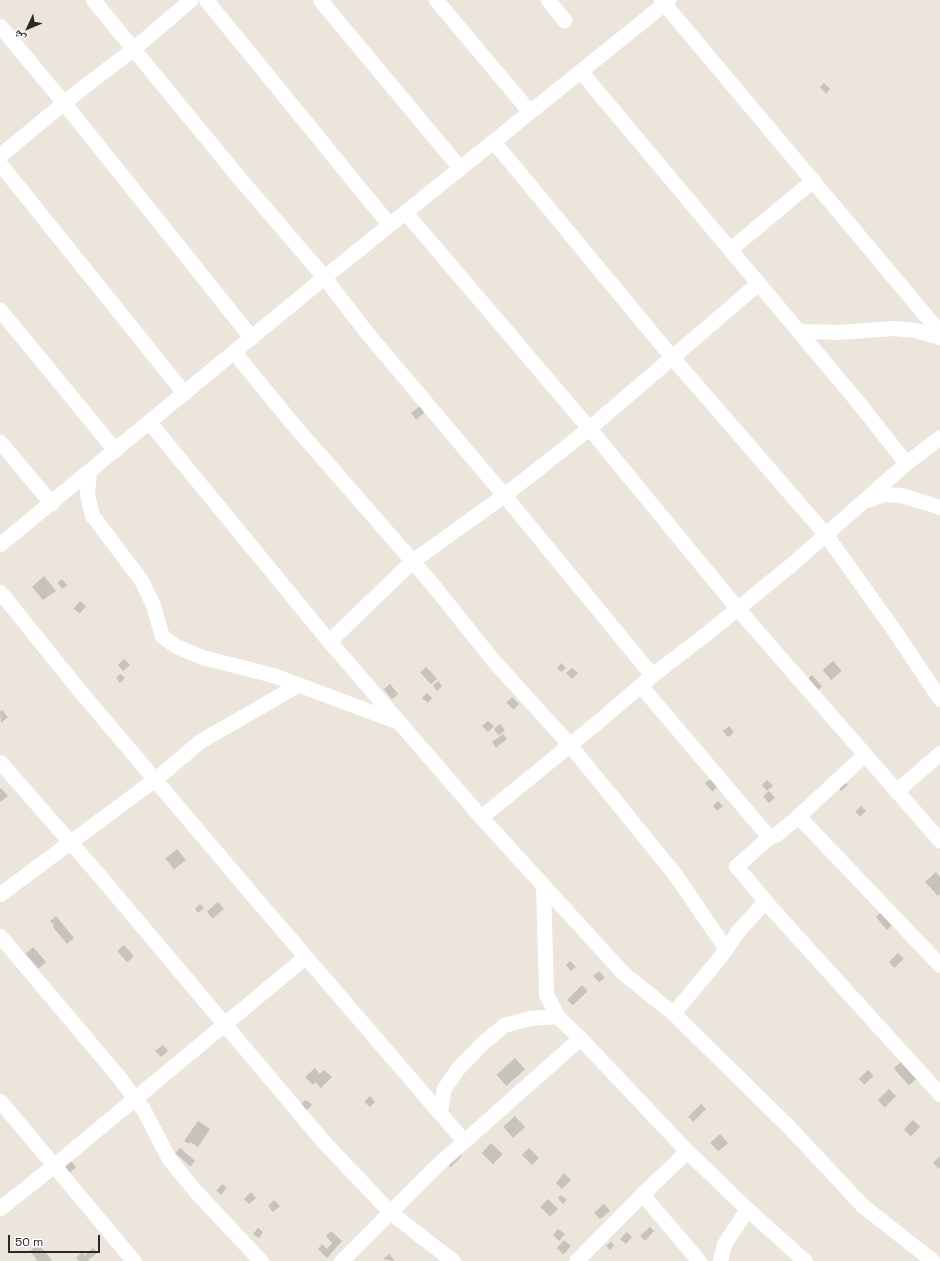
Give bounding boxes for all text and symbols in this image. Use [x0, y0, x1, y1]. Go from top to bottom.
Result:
north arrow [8, 8, 48, 48]
text: ش [10, 27, 28, 45]
scale bar [10, 1227, 102, 1253]
text: 50 m [15, 1234, 43, 1250]

